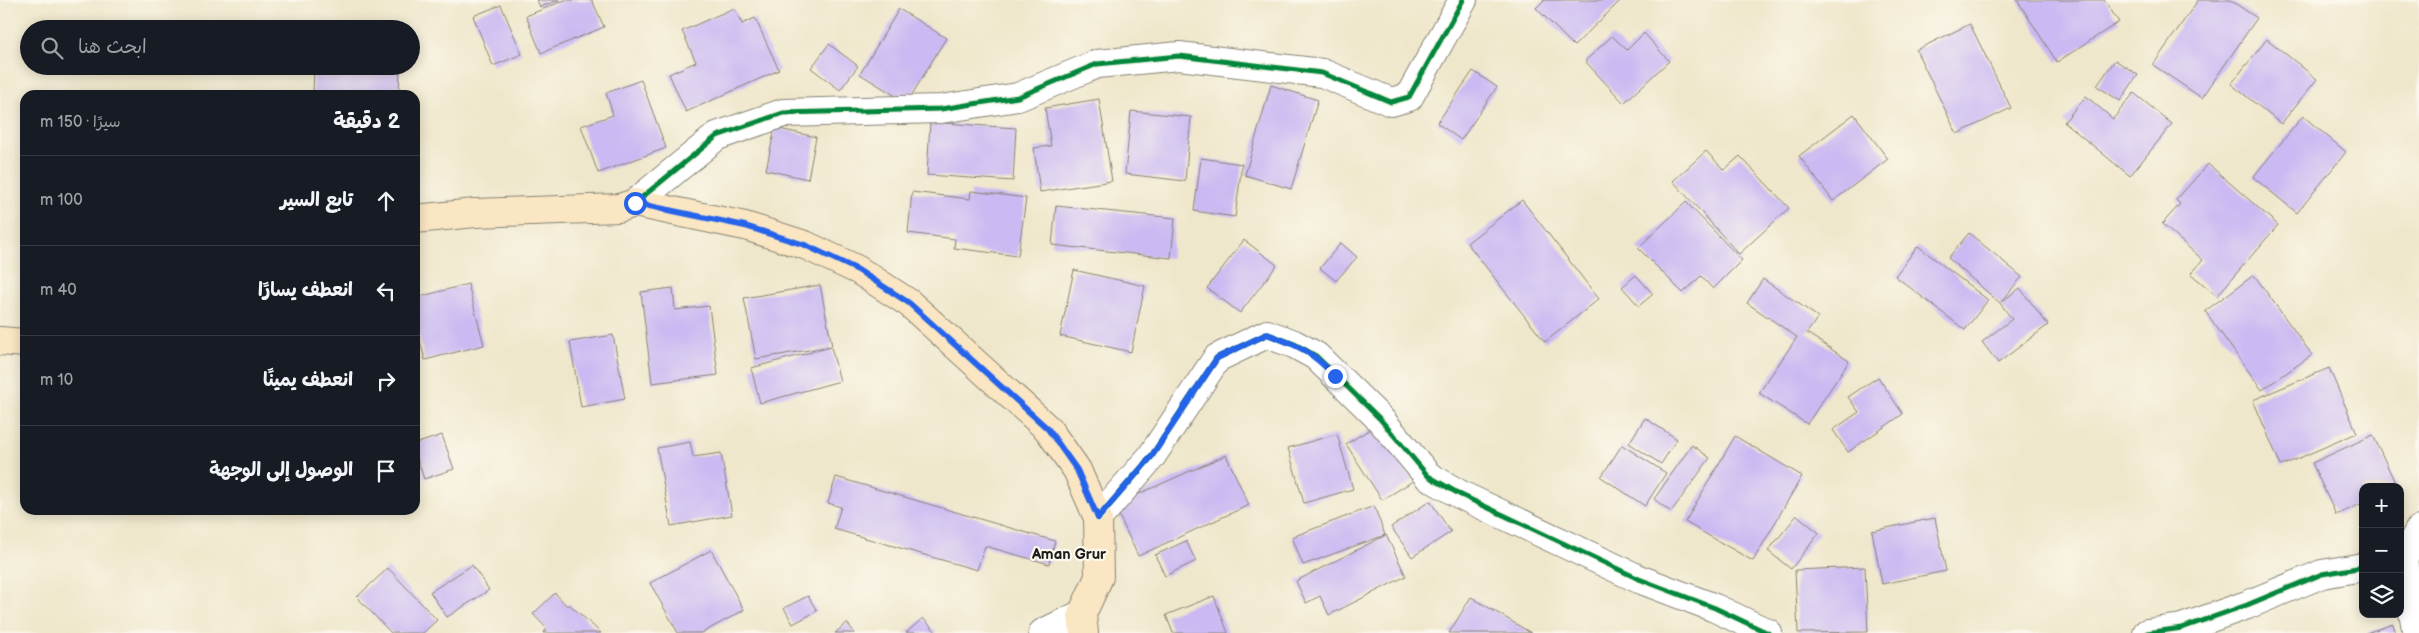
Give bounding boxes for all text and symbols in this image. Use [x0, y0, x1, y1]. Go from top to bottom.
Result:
search box [20, 20, 420, 75]
icon: search [38, 34, 66, 62]
text: ابحث هنا [78, 36, 147, 59]
text: 2 دقيقة [333, 109, 400, 134]
text: سيرًا · 150 m [40, 113, 121, 132]
icon: ahead [372, 187, 400, 215]
text: تابع السير [280, 189, 353, 212]
text: 100 m [40, 191, 83, 210]
route start [624, 192, 647, 215]
icon: left [372, 277, 400, 305]
text: انعطف يسارًا [258, 279, 353, 302]
text: 40 m [40, 281, 77, 300]
route end [1324, 365, 1347, 388]
icon: right [372, 367, 400, 395]
text: انعطف يمينًا [263, 369, 353, 392]
text: 10 m [40, 371, 73, 390]
icon: arrive [372, 457, 400, 485]
text: الوصول إلى الوجهة [209, 459, 353, 482]
map controls [2359, 483, 2404, 618]
button: + [2359, 483, 2404, 528]
button: − [2359, 528, 2404, 573]
district label: Aman Grur [1031, 545, 1107, 564]
button: layers [2359, 573, 2404, 618]

